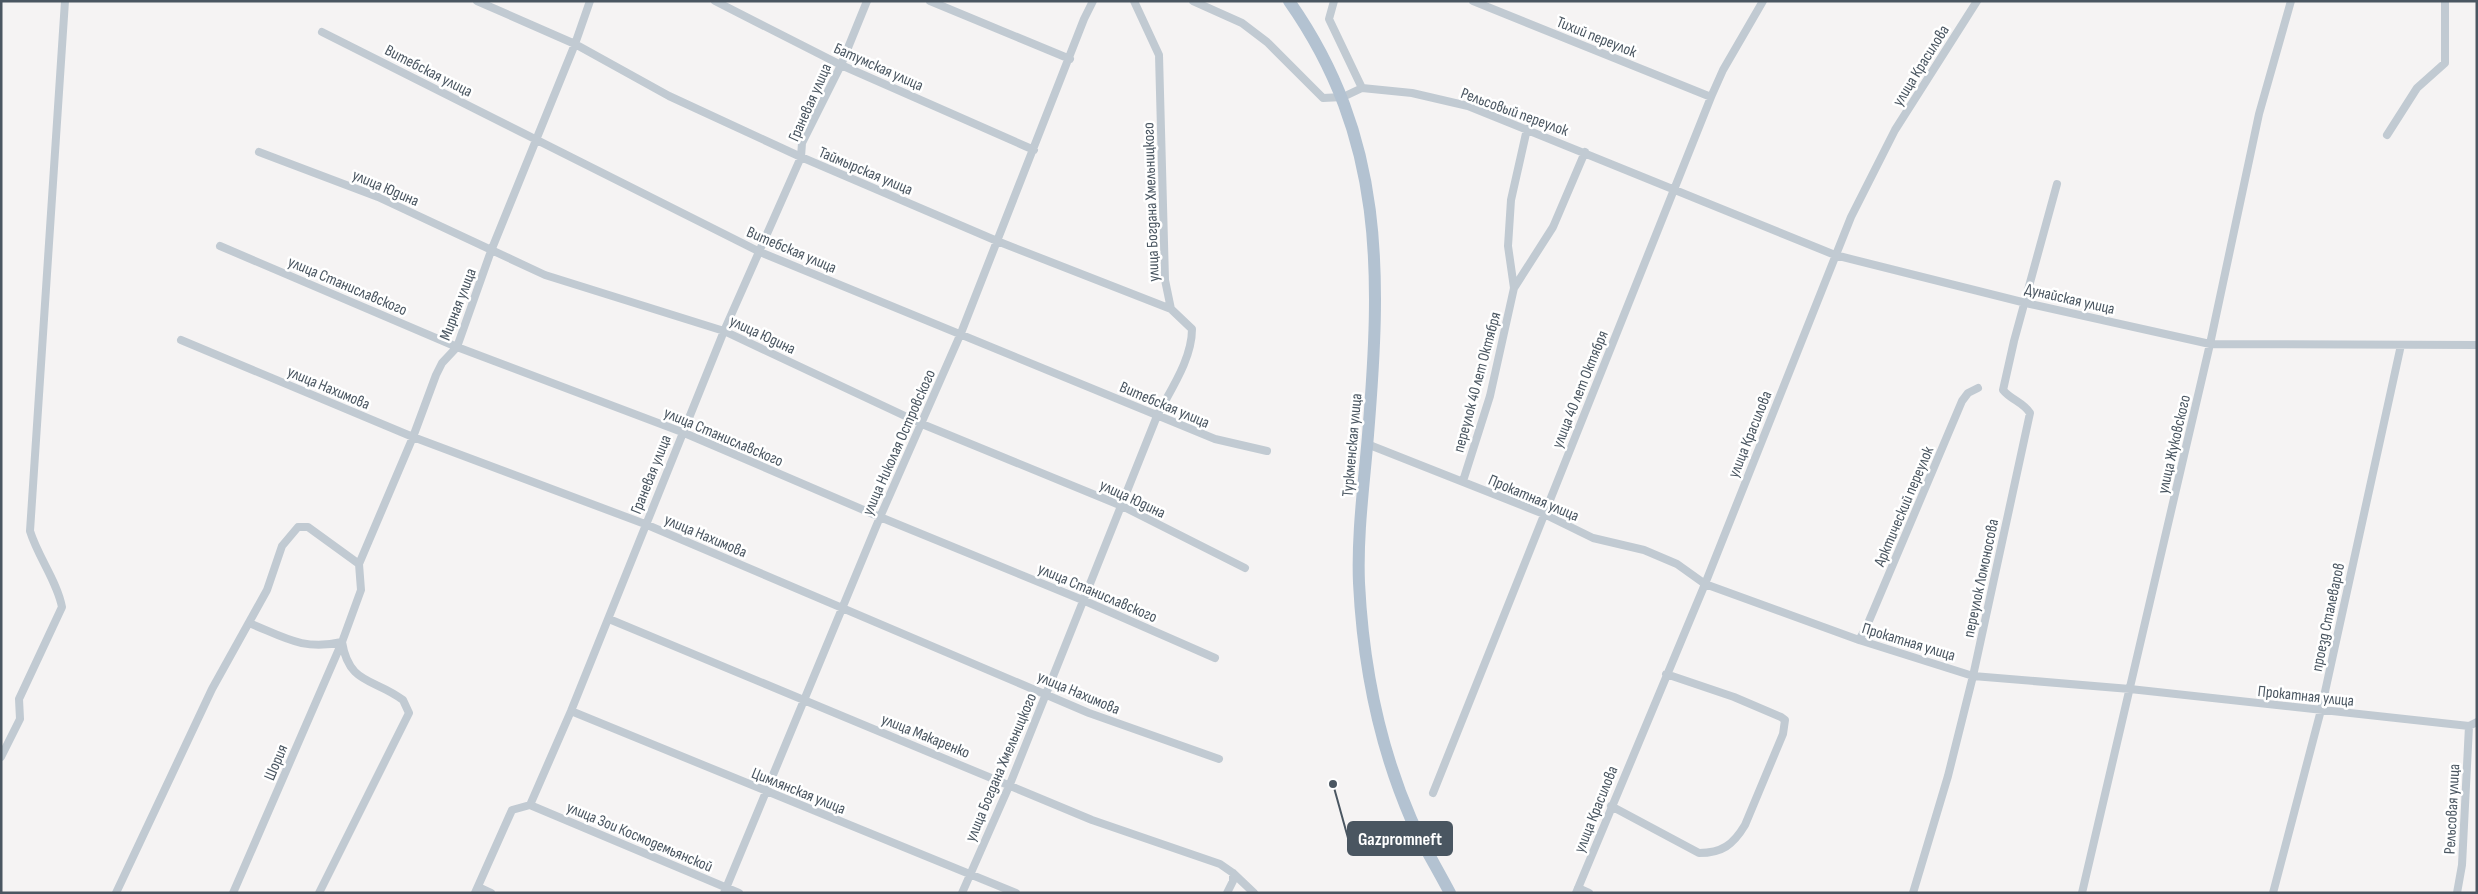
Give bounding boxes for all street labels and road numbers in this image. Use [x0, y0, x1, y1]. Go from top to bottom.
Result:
street label: Тихий переулок [1554, 13, 1640, 62]
street label: улица Красилова [1889, 22, 1954, 110]
street label: Батумская улица [831, 39, 926, 96]
street label: Витебская улица [381, 41, 475, 102]
street label: Граневая улица [785, 61, 836, 145]
street label: Рельсовый переулок [1458, 84, 1572, 141]
street label: улица Богдана Хмельницкого [1139, 122, 1164, 282]
street label: Таймырская улица [815, 143, 915, 200]
street label: улица Юдина [349, 166, 422, 211]
street label: Витебская улица [744, 223, 839, 278]
street label: улица Станиславского [285, 253, 410, 320]
street label: Мирная улица [436, 266, 481, 343]
street label: Дунайская улица [2023, 280, 2116, 319]
street label: переулок 40 лет Октября [1450, 310, 1505, 455]
street label: улица Юдина [726, 312, 798, 359]
street label: улица 40 лет Октября [1548, 328, 1613, 451]
street label: улица Нахимова [284, 362, 373, 414]
street label: улица Николая Островского [859, 367, 940, 519]
street label: Витебская улица [1117, 378, 1212, 433]
street label: улица Красилова [1724, 388, 1776, 481]
street label: Туркменская улица [1339, 393, 1366, 498]
street label: улица Жуковского [2154, 393, 2195, 496]
street label: улица Станиславского [661, 404, 786, 471]
street label: Граневая улица [627, 432, 676, 517]
street label: Арктический переулок [1870, 443, 1939, 570]
street label: Прокатная улица [1485, 471, 1582, 526]
street label: улица Юдина [1096, 476, 1168, 523]
street label: улица Нахимова [661, 510, 750, 562]
street label: переулок Ломоносова [1960, 517, 2003, 639]
street label: улица Станиславского [1035, 560, 1160, 627]
street label: проезд Сталеваров [2308, 561, 2349, 673]
street label: Прокатная улица [1860, 619, 1958, 666]
street label: улица Нахимова [1034, 667, 1123, 719]
street label: Прокатная улица [2257, 682, 2355, 711]
street label: улица Богдана Хмельницкого [961, 690, 1041, 845]
street label: улица Макаренко [878, 710, 972, 763]
street label: Шория [260, 742, 292, 783]
street label: улица Красилова [1570, 763, 1622, 856]
street label: Рельсовая улица [2441, 763, 2464, 855]
street label: Цимлянская улица [749, 764, 848, 819]
street label: улица Зои Космодемьянской [563, 798, 715, 877]

